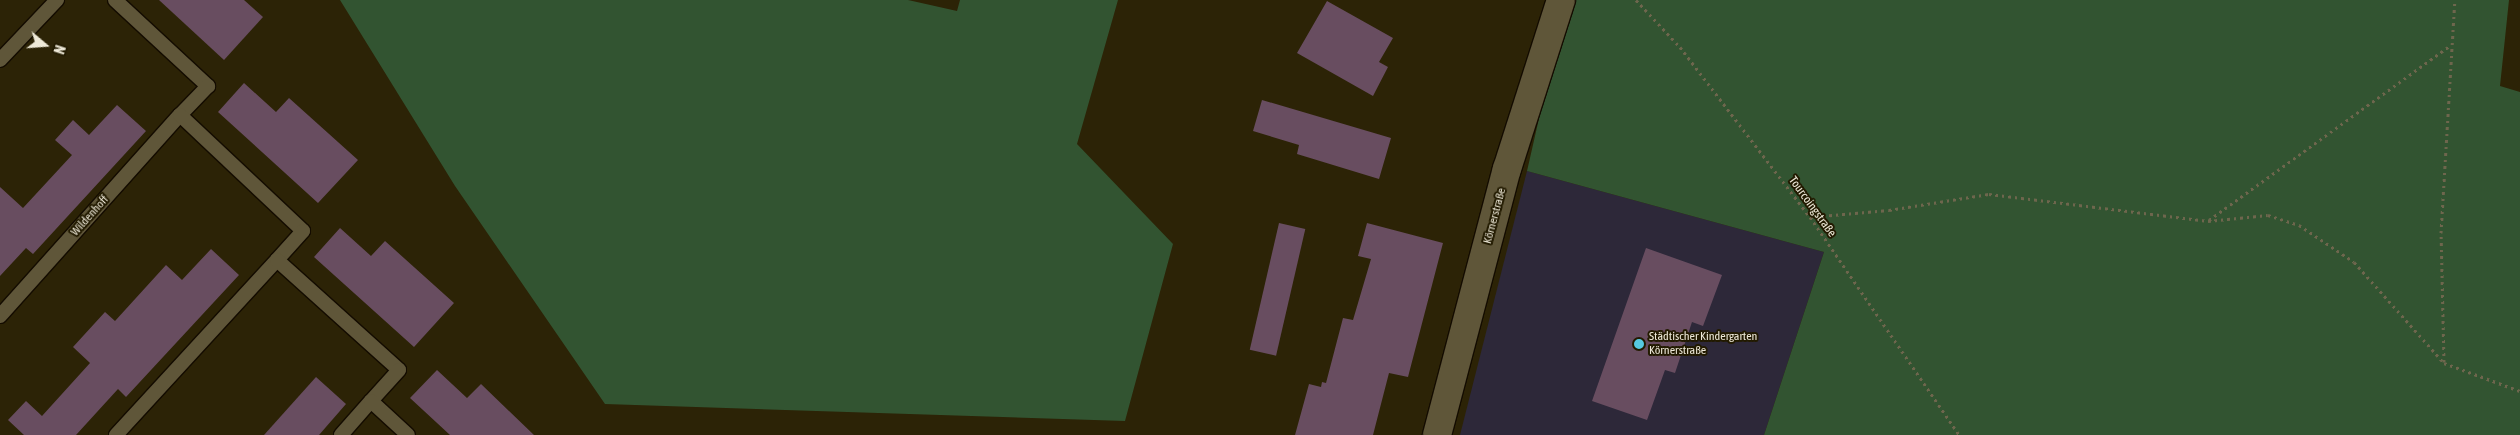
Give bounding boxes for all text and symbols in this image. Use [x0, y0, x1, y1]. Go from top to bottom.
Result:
north arrow [20, 20, 70, 70]
text: N [50, 43, 68, 56]
street label: Tourcoingstraße [1785, 174, 1839, 240]
street label: Körnerstraße [1481, 186, 1509, 246]
street label: Wildenhoff [68, 193, 112, 239]
place label: Städtischer Kindergarten Körnerstraße [1649, 330, 1757, 358]
marker: Städtischer Kindergarten Körnerstraße [1633, 338, 1645, 350]

